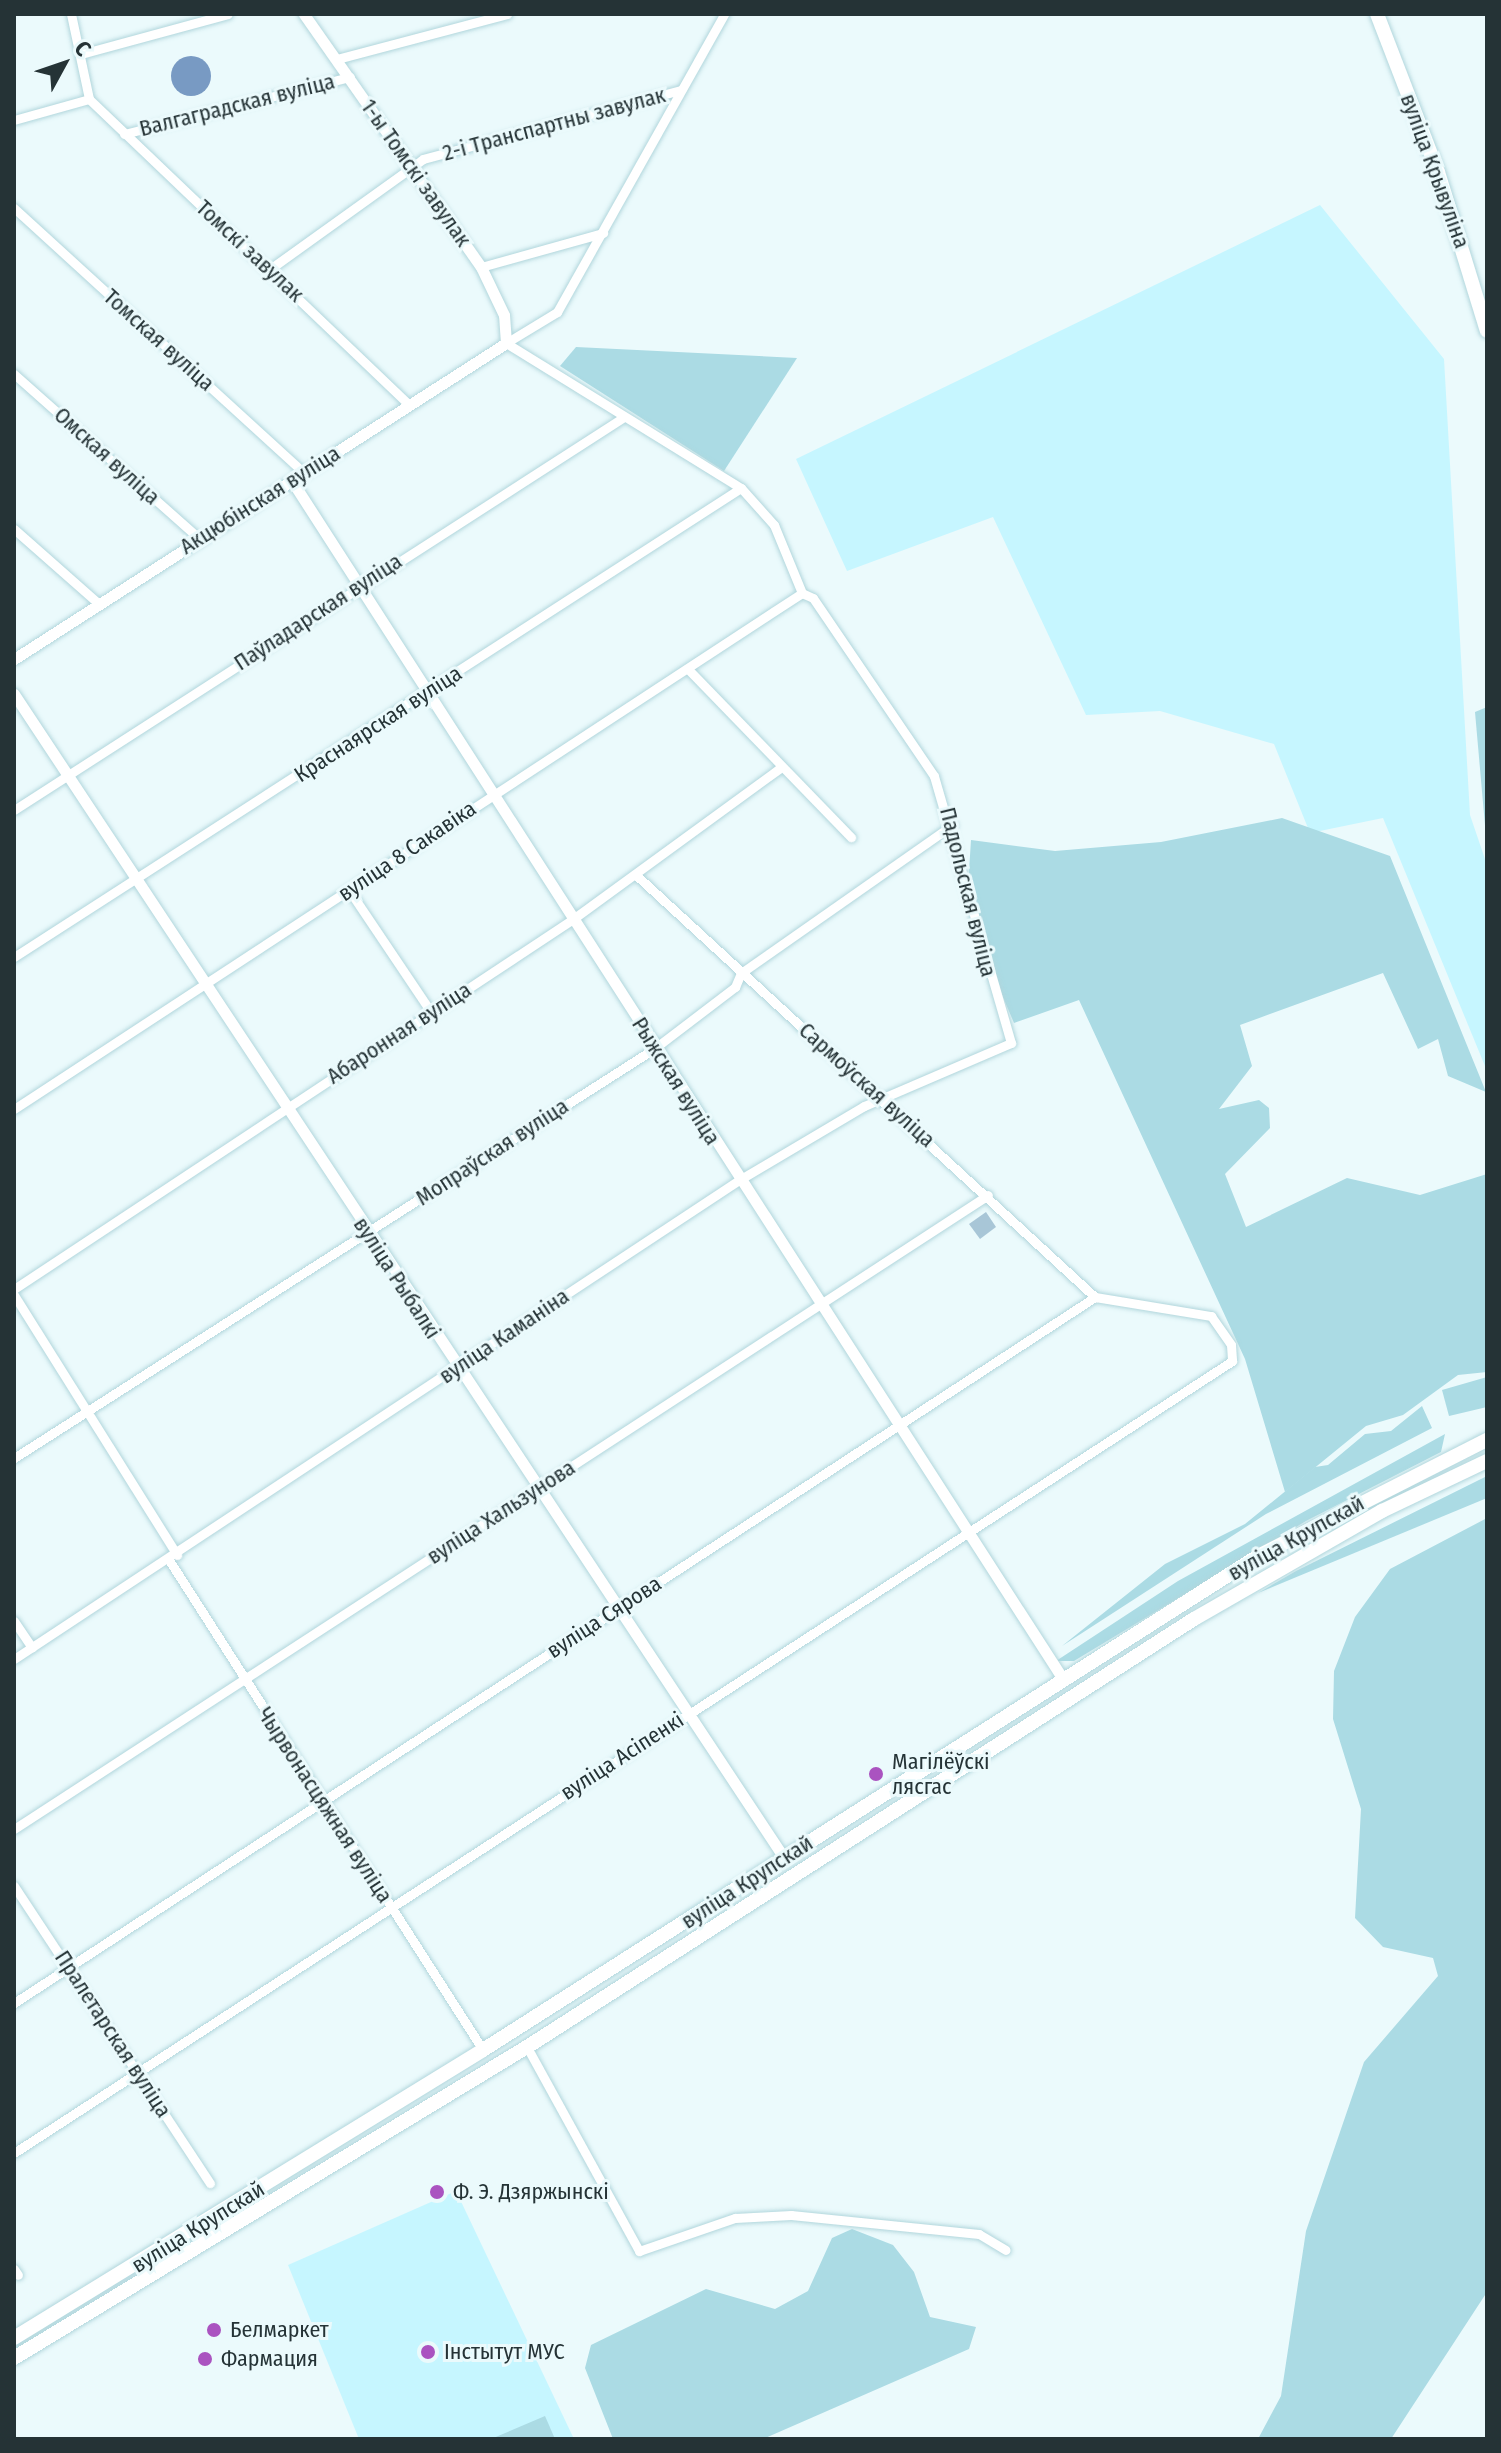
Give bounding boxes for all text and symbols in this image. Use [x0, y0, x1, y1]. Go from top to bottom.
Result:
north arrow [24, 24, 104, 104]
text: С [69, 35, 97, 61]
street label: Валгаградская вуліца [137, 68, 337, 142]
street label: 2-і Транспартны завулак [440, 82, 668, 166]
street label: вуліца Крывуліна [1395, 90, 1475, 252]
street label: 1-ы Томскі завулак [355, 94, 477, 252]
street label: Томскі завулак [191, 194, 309, 308]
street label: Томская вуліца [98, 283, 220, 397]
street label: Омская вуліца [49, 402, 165, 510]
street label: Акцюбінская вуліца [175, 440, 345, 560]
street label: Паўладарская вуліца [229, 548, 407, 676]
street label: Краснаярская вуліца [289, 660, 467, 788]
street label: вуліца 8 Сакавіка [333, 795, 481, 907]
street label: Падольская вуліца [934, 804, 1002, 980]
street label: Абаронная вуліца [322, 977, 476, 1089]
street label: Рыжская вуліца [626, 1012, 726, 1150]
street label: Сармоўская вуліца [794, 1017, 940, 1153]
street label: Мопраўская вуліца [411, 1093, 573, 1211]
street label: вуліца Рыбалкі [348, 1212, 446, 1344]
street label: вуліца Каманіна [434, 1283, 574, 1389]
street label: вуліца Хальзунова [422, 1454, 580, 1570]
street label: вуліца Крупскай [1223, 1490, 1369, 1586]
street label: вуліца Сярова [542, 1570, 666, 1664]
street label: Чырвонасцяжная вуліца [252, 1702, 398, 1908]
street label: вуліца Асіпенкі [556, 1706, 688, 1806]
place label: Магілёўскі лясгас [892, 1748, 990, 1800]
marker: Магілёўскі лясгас [867, 1765, 885, 1783]
street label: вуліца Крупскай [676, 1830, 818, 1934]
street label: Пралетарская вуліца [49, 1946, 177, 2122]
street label: вуліца Крупскай [127, 2176, 269, 2278]
place label: Ф. Э. Дзяржынскі [453, 2179, 609, 2205]
marker: Ф. Э. Дзяржынскі [428, 2183, 446, 2201]
place label: Белмаркет [230, 2317, 329, 2343]
marker: Белмаркет [205, 2321, 223, 2339]
place label: Інстытут МУС [444, 2339, 565, 2365]
marker: Інстытут МУС [419, 2343, 437, 2361]
place label: Фармация [221, 2346, 318, 2372]
marker: Фармация [196, 2350, 214, 2368]

